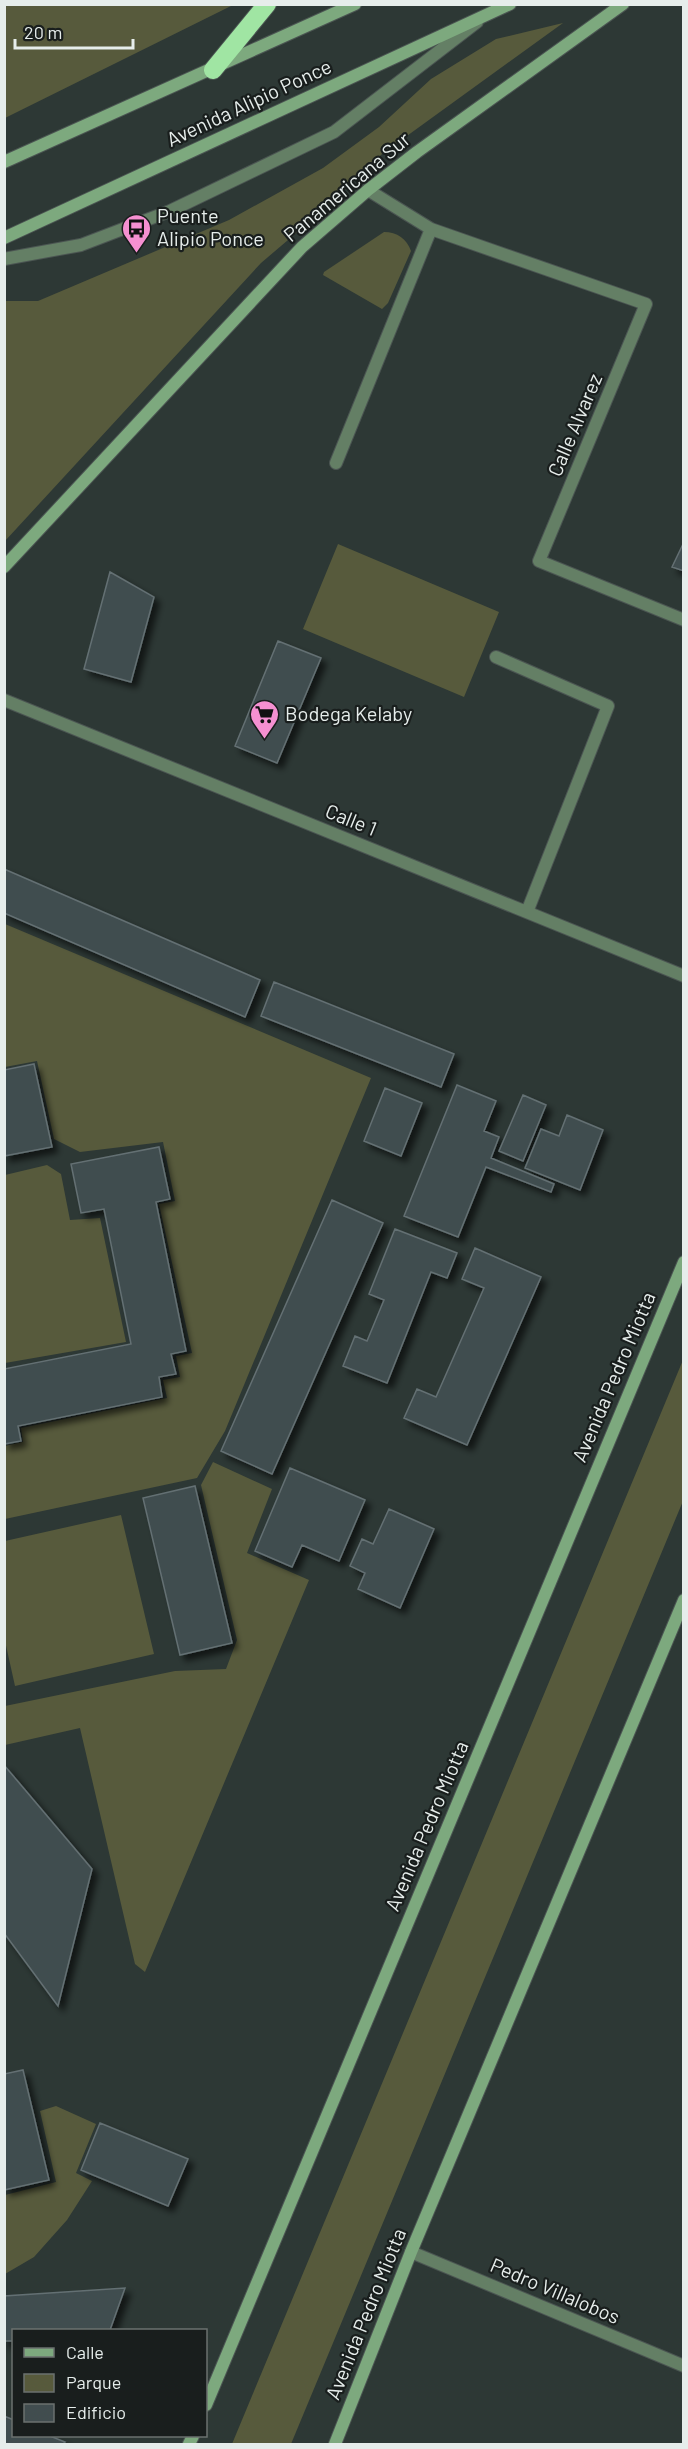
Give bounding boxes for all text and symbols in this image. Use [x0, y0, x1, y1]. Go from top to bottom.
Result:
scale bar [15, 12, 134, 50]
text: 20 m [24, 21, 62, 43]
street label: Avenida Alipio Ponce [162, 53, 335, 151]
street label: Panamericana Sur [278, 126, 414, 246]
place label: Puente Alipio Ponce [157, 203, 264, 250]
bus stop icon: Puente Alipio Ponce [120, 212, 152, 254]
street label: Calle Alvarez [542, 370, 606, 479]
supermarket icon: Bodega Kelaby [248, 698, 280, 740]
place label: Bodega Kelaby [285, 701, 412, 725]
street label: Calle 1 [322, 798, 380, 840]
street label: Avenida Pedro Miotta [566, 1288, 660, 1465]
street label: Avenida Pedro Miotta [379, 1737, 473, 1914]
street label: Avenida Pedro Miotta [320, 2225, 410, 2403]
street label: Pedro Villalobos [487, 2252, 624, 2328]
legend [12, 2329, 207, 2437]
text: Calle [66, 2341, 104, 2363]
text: Parque [66, 2371, 121, 2393]
text: Edificio [66, 2401, 126, 2423]

